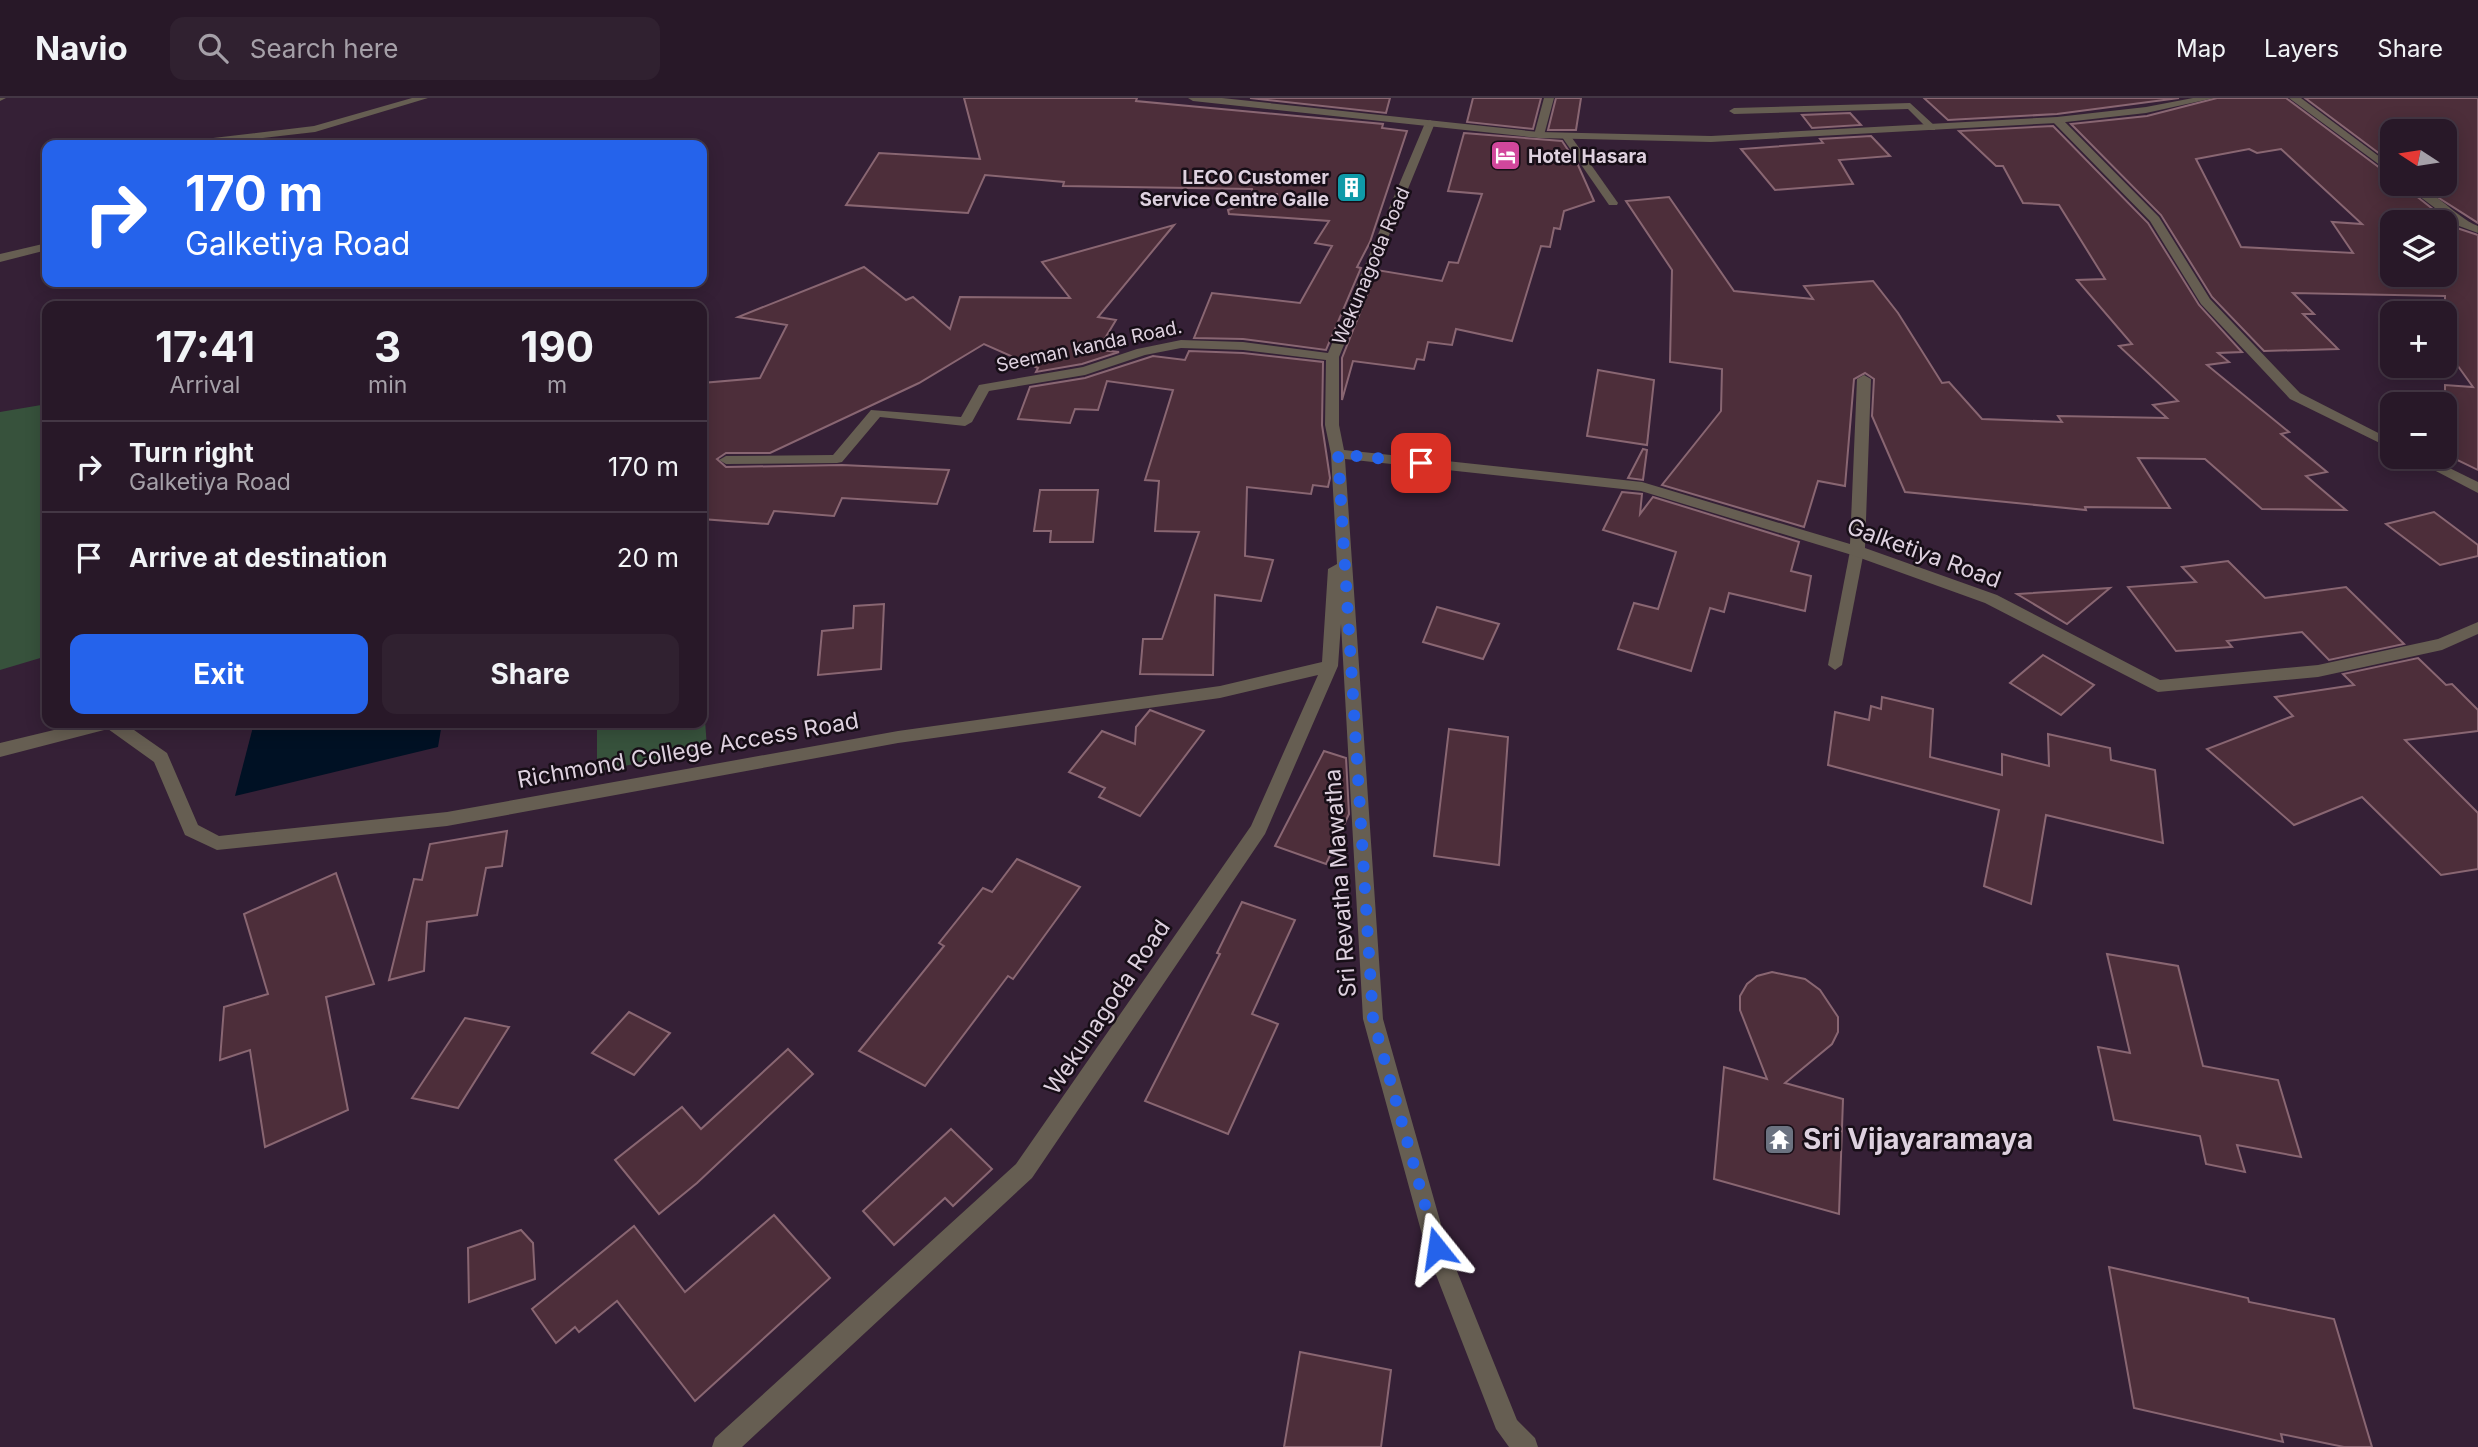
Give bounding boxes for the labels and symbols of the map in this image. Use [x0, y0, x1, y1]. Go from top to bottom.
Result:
north arrow [2380, 119, 2457, 196]
hotel icon: Hotel Hasara [1488, 139, 1522, 173]
place label: Hotel Hasara [1528, 145, 1647, 168]
place label: LECO Customer Service Centre Galle [1140, 166, 1329, 211]
building icon: LECO Customer Service Centre Galle [1335, 171, 1369, 205]
street label: Wekunagoda Road [1327, 184, 1415, 348]
street label: Seeman kanda Road. [994, 315, 1184, 377]
pin [1391, 433, 1451, 493]
street label: Galketiya Road [1843, 512, 2005, 594]
street label: Richmond College Access Road [515, 706, 861, 794]
street label: Sri Revatha Mawatha [1318, 768, 1362, 998]
street label: Wekunagoda Road [1038, 914, 1176, 1100]
temple icon: Sri Vijayaramaya [1763, 1122, 1797, 1156]
place label: Sri Vijayaramaya [1803, 1122, 2033, 1156]
position arrow [1400, 1211, 1474, 1285]

